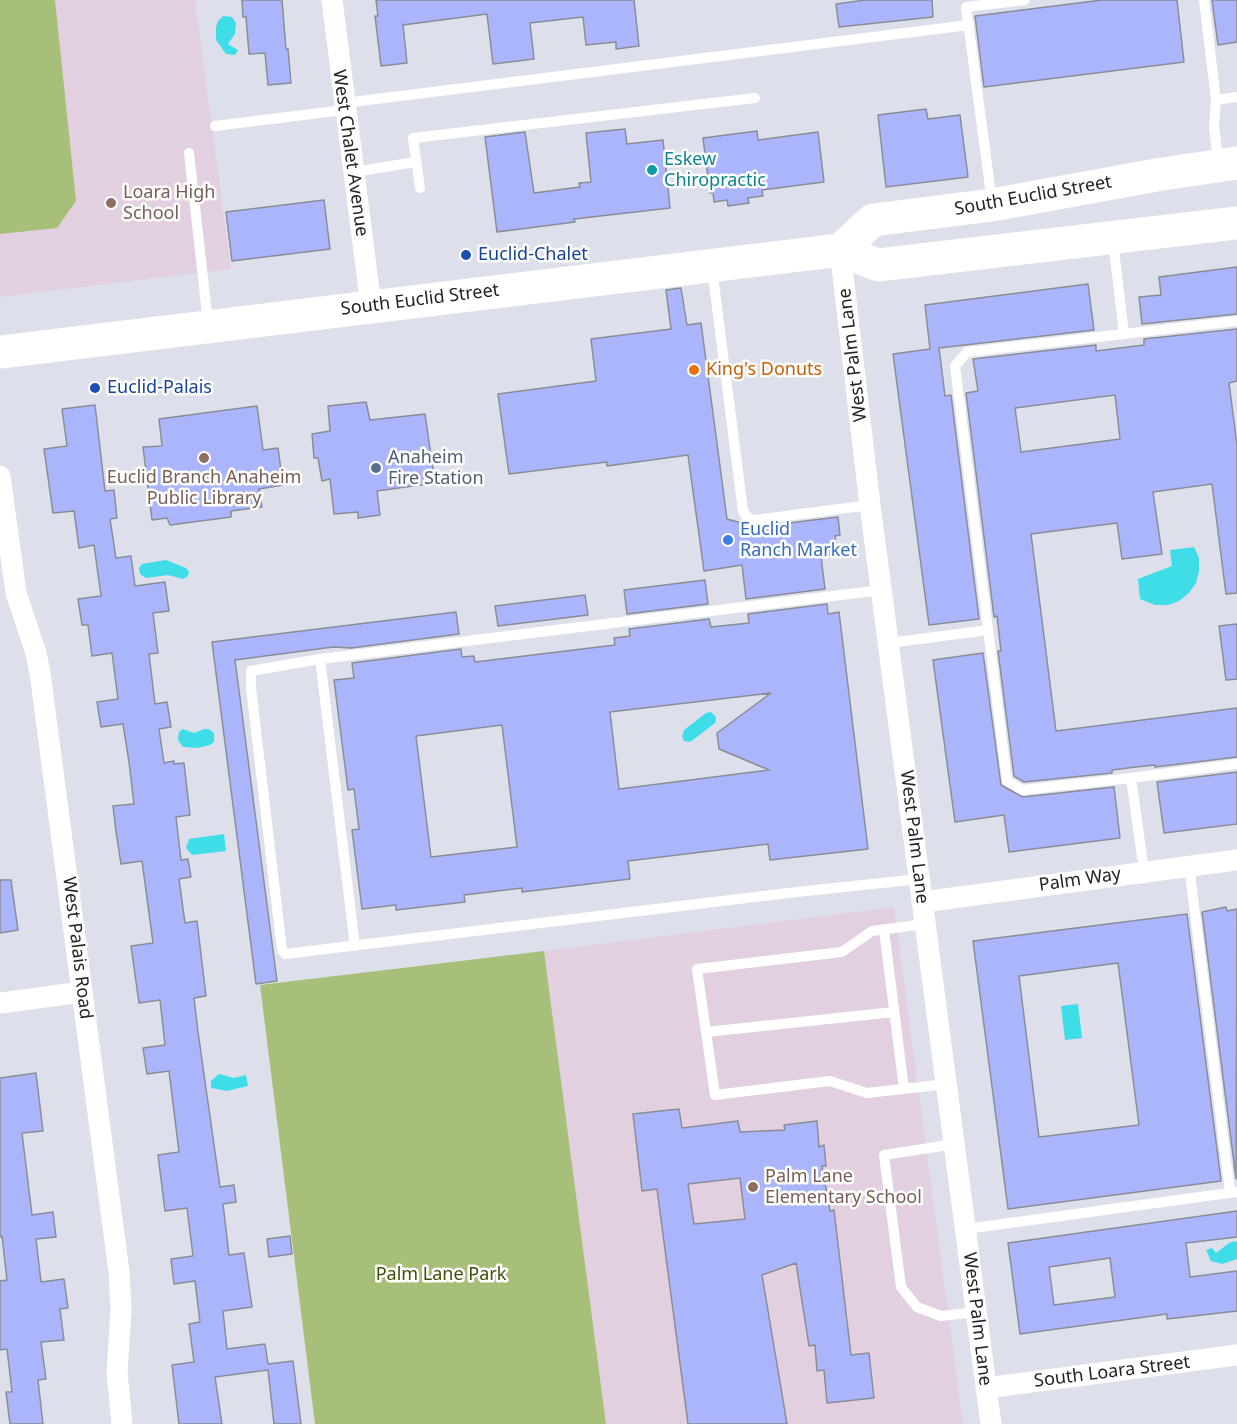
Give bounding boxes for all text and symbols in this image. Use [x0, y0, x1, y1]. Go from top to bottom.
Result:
street label: West Chalet Avenue [328, 68, 372, 238]
place label: Eskew Chiropractic [664, 149, 766, 192]
marker: Eskew Chiropractic [645, 163, 659, 177]
street label: South Euclid Street [953, 172, 1113, 220]
place label: Loara High School [123, 182, 215, 224]
marker: Loara High School [104, 196, 118, 210]
place label: Euclid-Chalet [478, 244, 588, 266]
marker: Euclid-Chalet [459, 248, 473, 262]
street label: South Euclid Street [340, 280, 500, 320]
street label: West Palm Lane [834, 287, 872, 423]
place label: King's Donuts [706, 359, 822, 381]
marker: King's Donuts [687, 363, 701, 377]
place label: Euclid-Palais [107, 377, 212, 399]
marker: Euclid-Palais [88, 381, 102, 395]
place label: Anaheim Fire Station [388, 447, 484, 490]
marker: Euclid Branch Anaheim Public Library [197, 451, 211, 465]
marker: Anaheim Fire Station [369, 461, 383, 475]
place label: Euclid Branch Anaheim Public Library [107, 467, 301, 510]
place label: Euclid Ranch Market [740, 519, 857, 562]
marker: Euclid Ranch Market [721, 533, 735, 547]
street label: West Palm Lane [895, 769, 933, 905]
street label: Palm Way [1037, 864, 1123, 896]
street label: West Palais Road [58, 876, 96, 1020]
place label: Palm Lane Elementary School [765, 1166, 922, 1208]
marker: Palm Lane Elementary School [746, 1180, 760, 1194]
street label: West Palm Lane [958, 1251, 996, 1387]
park label: Palm Lane Park [376, 1264, 506, 1286]
street label: South Loara Street [1033, 1352, 1191, 1392]

